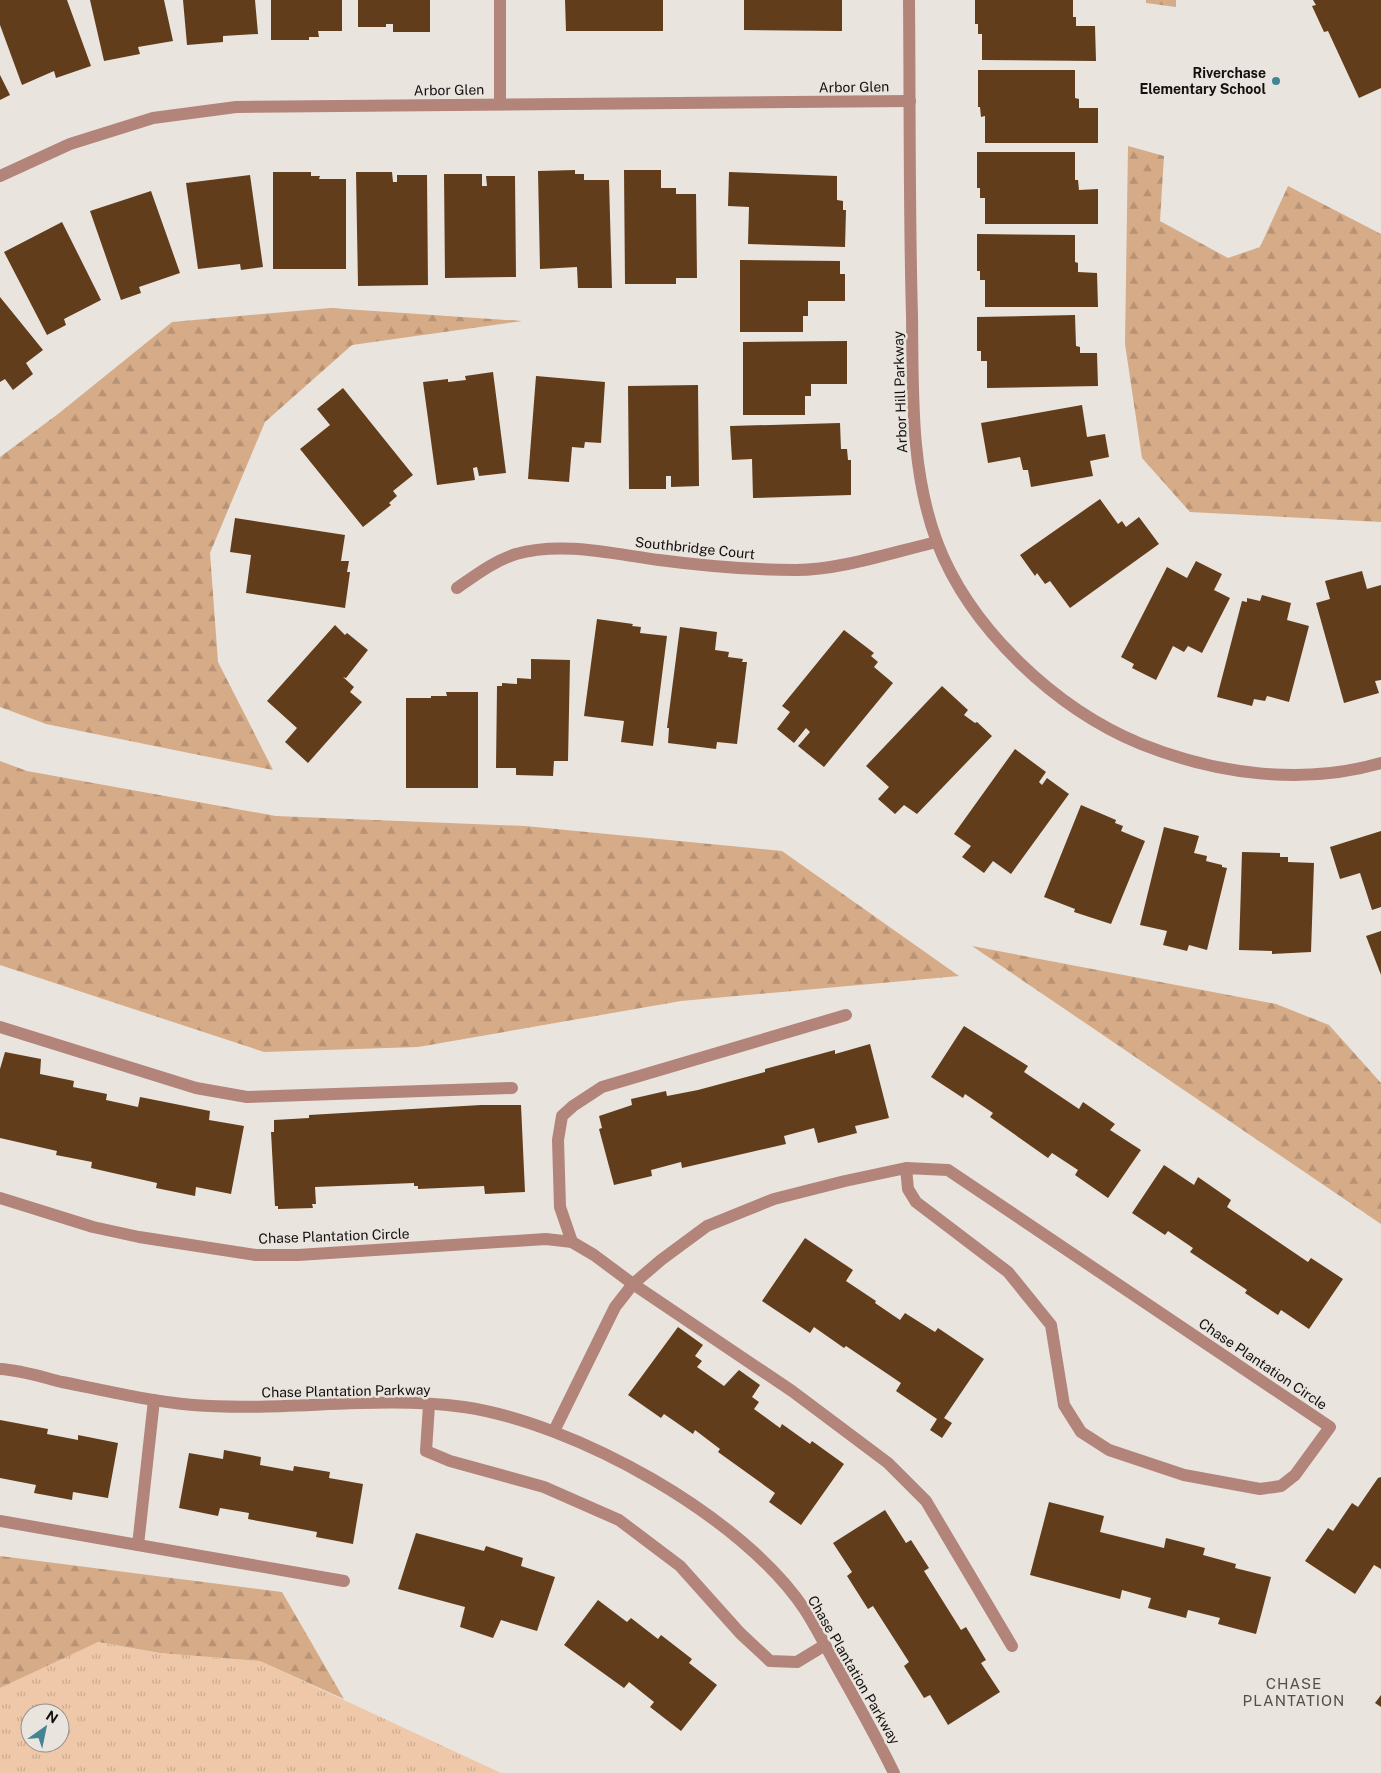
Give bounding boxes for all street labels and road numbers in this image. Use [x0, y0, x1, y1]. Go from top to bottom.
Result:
street label: Arbor Glen [819, 78, 889, 96]
street label: Arbor Glen [414, 81, 484, 99]
street label: Arbor Hill Parkway [890, 330, 910, 453]
street label: Southbridge Court [634, 534, 756, 562]
street label: Chase Plantation Circle [258, 1225, 410, 1247]
street label: Chase Plantation Circle [1196, 1315, 1330, 1413]
street label: Chase Plantation Parkway [261, 1382, 431, 1400]
street label: Chase Plantation Parkway [805, 1593, 903, 1748]

